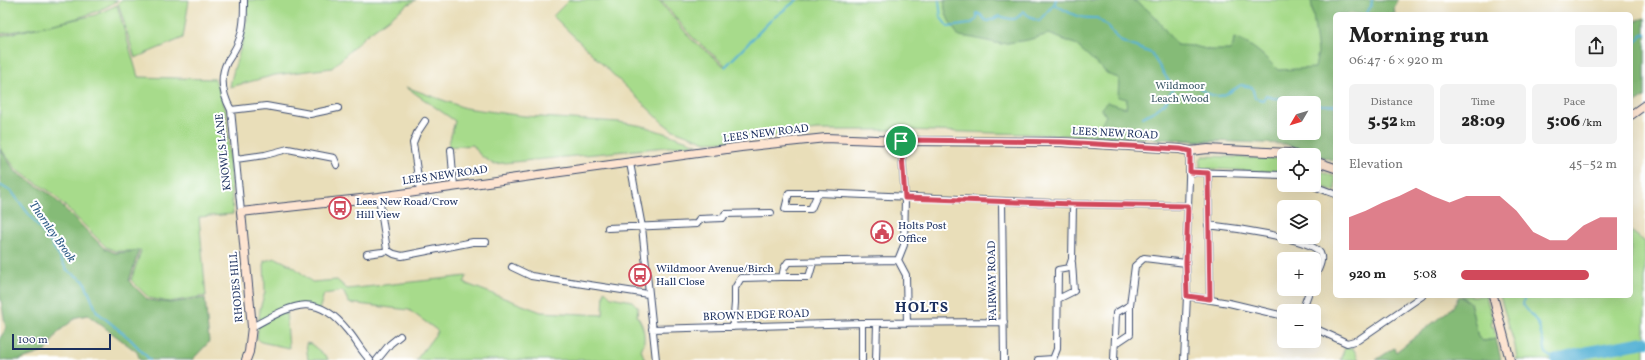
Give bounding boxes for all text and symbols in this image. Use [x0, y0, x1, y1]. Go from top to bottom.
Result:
text: Morning run [1349, 21, 1489, 52]
button: share [1575, 25, 1617, 67]
text: 06:47 · 6 × 920 m [1349, 52, 1443, 70]
park label: Wildmoor Leach Wood [1151, 79, 1209, 107]
text: Distance [1371, 95, 1413, 110]
text: Time [1471, 95, 1495, 110]
text: Pace [1563, 95, 1585, 110]
north arrow [1277, 96, 1321, 140]
map controls [1277, 96, 1321, 348]
text: 5.52 [1368, 110, 1398, 133]
text: 28:09 [1461, 110, 1505, 133]
text: 5:06 [1547, 110, 1580, 133]
street label: KNOWLS LANE [212, 112, 236, 191]
text: km [1398, 116, 1416, 131]
text: /km [1580, 116, 1602, 131]
street label: LEES NEW ROAD [722, 121, 810, 147]
pin [884, 124, 918, 158]
street label: LEES NEW ROAD [1072, 124, 1158, 144]
icon: arrive [890, 130, 912, 152]
button: locate [1277, 148, 1321, 192]
text: Elevation [1349, 156, 1403, 174]
text: 45–52 m [1569, 156, 1617, 174]
street label: LEES NEW ROAD [401, 163, 489, 189]
bus stop icon: Lees New Road/Crow Hill View [327, 195, 353, 221]
place label: Lees New Road/Crow Hill View [356, 195, 459, 223]
water label: Thornley Brook [25, 198, 79, 266]
button: layers [1277, 200, 1321, 244]
public building icon: Holts Post Office [869, 219, 895, 245]
place label: Holts Post Office [898, 219, 947, 247]
street label: FAIRWAY ROAD [985, 241, 1001, 321]
street label: RHODES HILL [226, 251, 248, 323]
button: + [1277, 252, 1321, 296]
bus stop icon: Wildmoor Avenue/Birch Hall Close [627, 262, 653, 288]
place label: Wildmoor Avenue/Birch Hall Close [656, 262, 774, 290]
text: 920 m [1349, 266, 1386, 284]
text: 5:08 [1413, 266, 1437, 284]
district label: HOLTS [895, 298, 949, 319]
button: − [1277, 304, 1321, 348]
street label: BROWN EDGE ROAD [703, 307, 809, 325]
scale bar [12, 332, 111, 351]
text: 100 m [18, 333, 48, 348]

